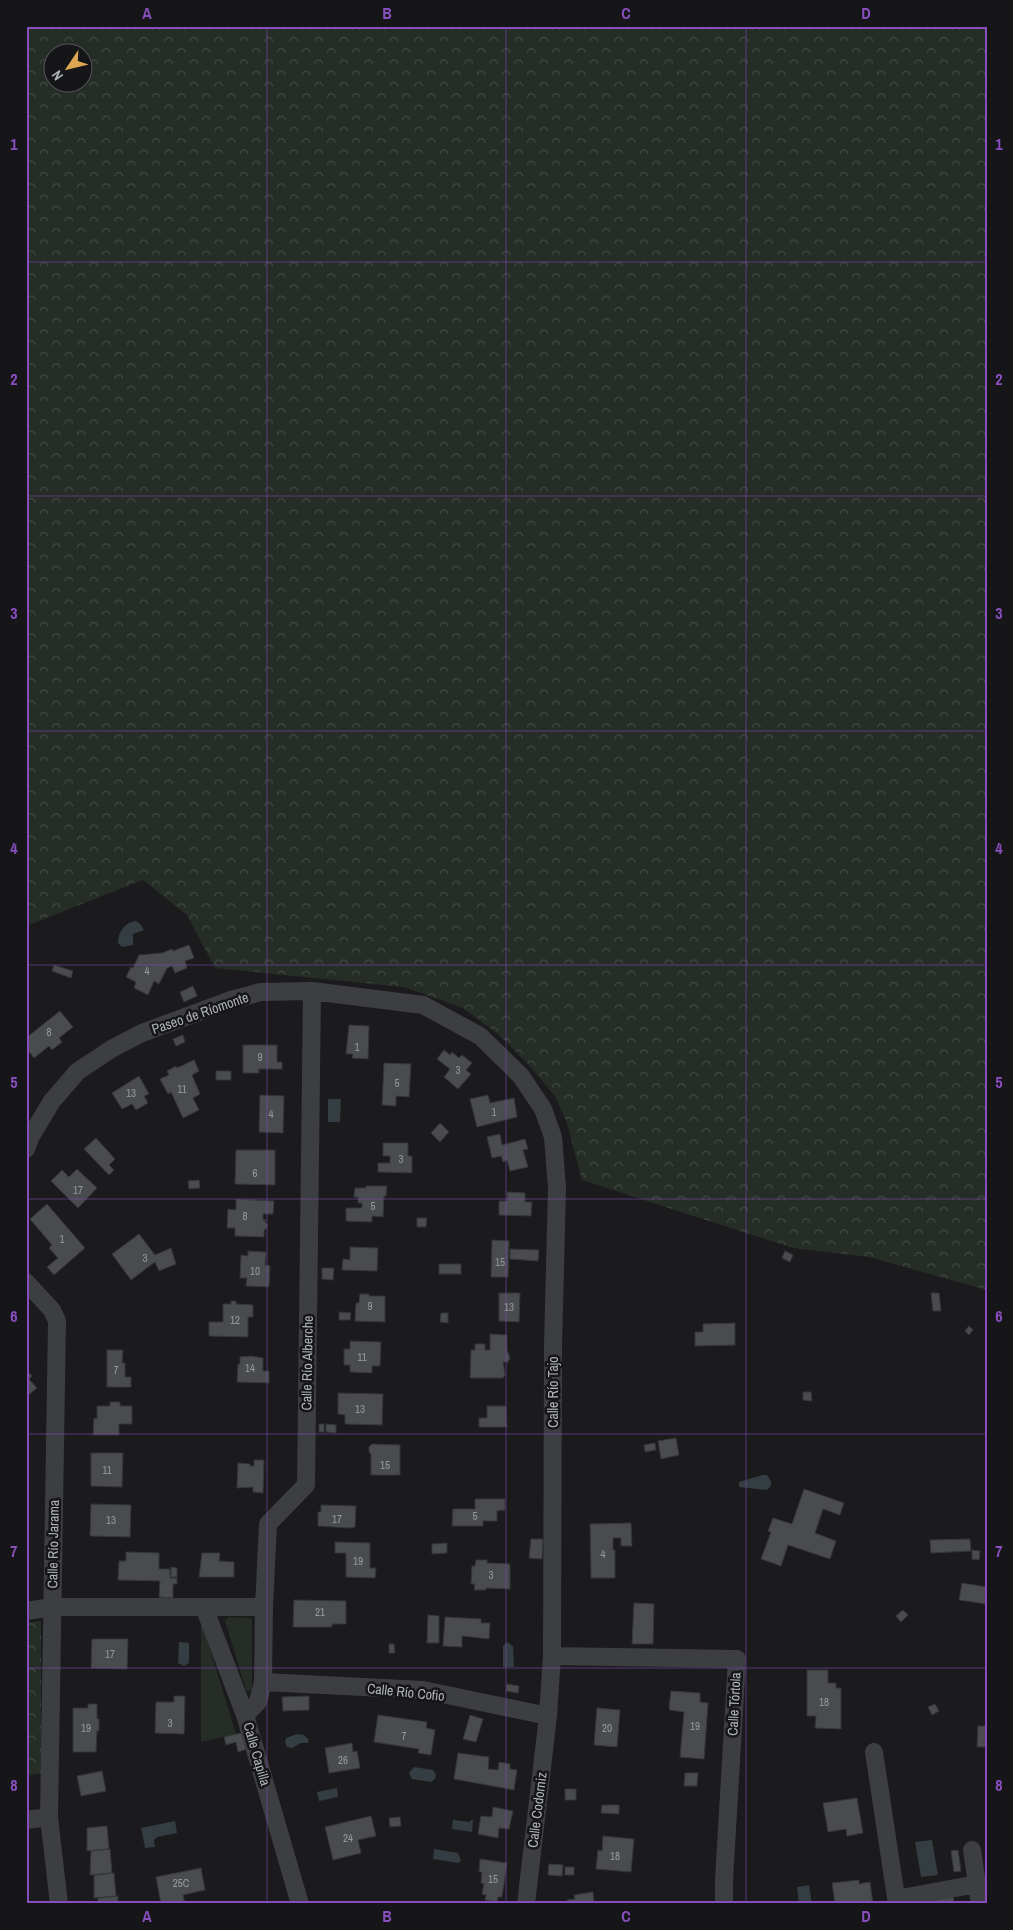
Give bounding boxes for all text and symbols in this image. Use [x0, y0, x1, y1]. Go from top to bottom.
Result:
text: A [142, 2, 152, 24]
text: B [382, 2, 392, 24]
text: C [621, 2, 631, 24]
text: D [861, 2, 871, 24]
north arrow [42, 42, 92, 92]
text: N [48, 67, 67, 84]
text: 1 [10, 133, 18, 155]
text: 1 [995, 133, 1003, 155]
text: 2 [10, 368, 18, 390]
text: 2 [995, 368, 1003, 390]
text: 3 [10, 602, 18, 624]
text: 3 [995, 602, 1003, 624]
text: 4 [10, 837, 18, 859]
text: 4 [995, 837, 1003, 859]
house number: 4 [144, 964, 150, 978]
street label: Paseo de Ríomonte [149, 988, 251, 1038]
house number: 8 [46, 1025, 52, 1039]
house number: 1 [354, 1040, 360, 1054]
house number: 9 [257, 1050, 263, 1064]
house number: 3 [455, 1063, 461, 1077]
text: 5 [10, 1071, 18, 1093]
text: 5 [995, 1071, 1003, 1093]
house number: 5 [394, 1076, 400, 1090]
house number: 11 [177, 1082, 187, 1096]
house number: 13 [126, 1086, 136, 1100]
house number: 1 [491, 1105, 497, 1119]
house number: 4 [268, 1107, 274, 1121]
house number: 3 [398, 1152, 404, 1166]
house number: 6 [252, 1166, 258, 1180]
house number: 17 [73, 1183, 83, 1197]
house number: 5 [370, 1199, 376, 1213]
house number: 8 [242, 1209, 248, 1223]
house number: 1 [59, 1232, 65, 1246]
house number: 3 [142, 1251, 148, 1265]
house number: 15 [495, 1255, 505, 1269]
house number: 10 [250, 1264, 260, 1278]
house number: 9 [367, 1299, 373, 1313]
house number: 13 [504, 1300, 514, 1314]
text: 6 [10, 1305, 18, 1327]
text: 6 [995, 1305, 1003, 1327]
house number: 12 [230, 1313, 240, 1327]
street label: Calle Río Alberche [297, 1315, 317, 1411]
house number: 11 [357, 1350, 367, 1364]
street label: Calle Río Tajo [544, 1356, 562, 1428]
house number: 14 [245, 1361, 255, 1375]
house number: 7 [113, 1363, 119, 1377]
house number: 13 [355, 1402, 365, 1416]
house number: 15 [380, 1458, 390, 1472]
house number: 11 [102, 1463, 112, 1477]
street label: Calle Río Jarama [43, 1499, 63, 1588]
house number: 5 [472, 1509, 478, 1523]
house number: 17 [332, 1512, 342, 1526]
house number: 13 [106, 1513, 116, 1527]
text: 7 [10, 1540, 18, 1562]
text: 7 [995, 1540, 1003, 1562]
house number: 4 [600, 1547, 606, 1561]
house number: 19 [353, 1554, 363, 1568]
house number: 3 [488, 1568, 494, 1582]
house number: 21 [315, 1605, 325, 1619]
house number: 17 [105, 1647, 115, 1661]
street label: Calle Tórtola [723, 1671, 745, 1736]
street label: Calle Río Cofio [366, 1679, 446, 1705]
house number: 18 [819, 1695, 829, 1709]
house number: 3 [167, 1716, 173, 1730]
house number: 19 [690, 1719, 700, 1733]
street label: Calle Capilla [239, 1720, 275, 1788]
house number: 19 [81, 1721, 91, 1735]
house number: 20 [602, 1721, 612, 1735]
house number: 7 [401, 1729, 407, 1743]
house number: 26 [338, 1753, 348, 1767]
street label: Calle Codorniz [523, 1771, 551, 1849]
text: 8 [10, 1774, 18, 1796]
text: 8 [995, 1774, 1003, 1796]
house number: 24 [343, 1831, 353, 1845]
house number: 18 [610, 1849, 620, 1863]
house number: 15 [488, 1872, 498, 1886]
house number: 25C [173, 1876, 190, 1890]
text: A [142, 1905, 152, 1927]
text: B [382, 1905, 392, 1927]
text: C [621, 1905, 631, 1927]
text: D [861, 1905, 871, 1927]

